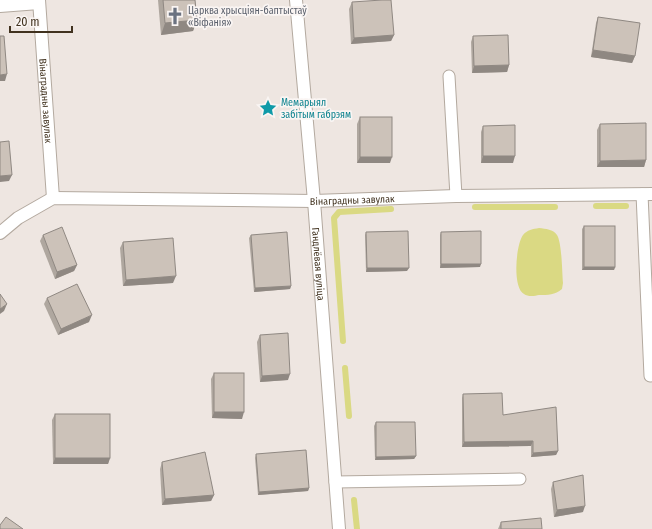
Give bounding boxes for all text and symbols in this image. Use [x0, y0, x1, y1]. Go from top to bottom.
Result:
place label: Царква хрысціян-баптыстаў «Віфанія» [188, 4, 307, 29]
church icon: Царква хрысціян-баптыстаў «Віфанія» [165, 6, 185, 26]
scale bar [10, 8, 72, 34]
text: 20 m [16, 15, 40, 29]
street label: Вінаградны завулак [36, 58, 54, 144]
place label: Мемарыял забітым габрэям [281, 97, 351, 121]
place icon: Мемарыял забітым габрэям [258, 98, 278, 118]
street label: Вінаградны завулак [310, 193, 395, 208]
street label: Гандлёвая вуліца [309, 227, 327, 301]

